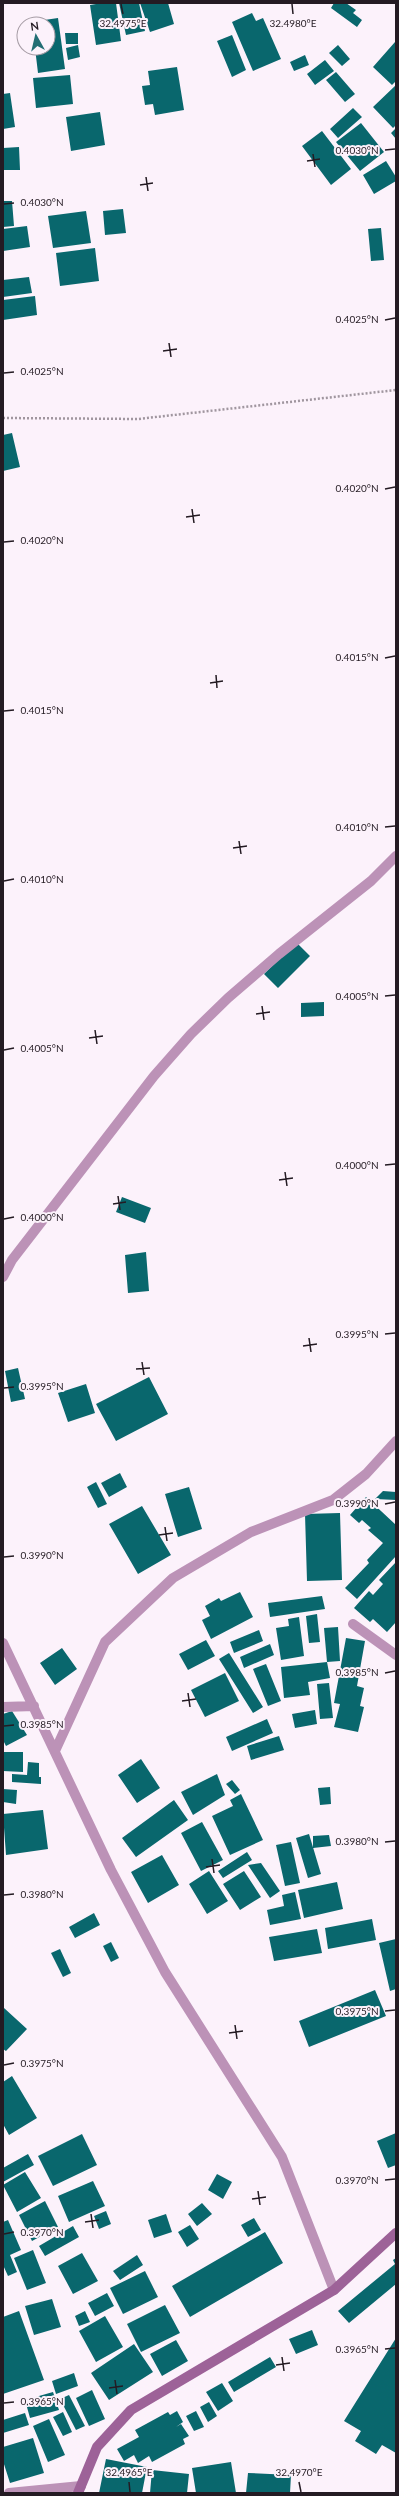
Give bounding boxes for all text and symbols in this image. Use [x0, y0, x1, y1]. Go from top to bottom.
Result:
north arrow [16, 16, 56, 56]
text: 32.4975°E [99, 17, 147, 29]
text: 32.4980°E [269, 17, 317, 29]
text: N [29, 19, 40, 33]
text: 0.4030°N [335, 144, 379, 156]
text: 0.4030°N [20, 196, 64, 208]
text: 0.4025°N [335, 313, 379, 325]
text: 0.4025°N [20, 365, 64, 377]
text: 0.4020°N [335, 482, 379, 494]
text: 0.4020°N [20, 534, 64, 546]
text: 0.4015°N [335, 651, 379, 663]
text: 0.4015°N [20, 704, 64, 716]
text: 0.4010°N [335, 821, 379, 833]
text: 0.4010°N [20, 873, 64, 885]
text: 0.4005°N [335, 990, 379, 1002]
text: 0.4005°N [20, 1042, 64, 1054]
text: 0.4000°N [335, 1159, 379, 1171]
text: 0.4000°N [20, 1211, 64, 1223]
text: 0.3995°N [335, 1328, 379, 1340]
text: 0.3995°N [20, 1380, 64, 1392]
text: 0.3990°N [335, 1497, 379, 1509]
text: 0.3990°N [20, 1549, 64, 1561]
text: 0.3985°N [335, 1666, 379, 1678]
text: 0.3985°N [20, 1718, 64, 1730]
text: 0.3980°N [335, 1835, 379, 1847]
text: 0.3980°N [20, 1888, 64, 1900]
text: 0.3975°N [335, 2005, 379, 2017]
text: 0.3975°N [20, 2057, 64, 2069]
text: 0.3970°N [335, 2174, 379, 2186]
text: 0.3970°N [20, 2226, 64, 2238]
text: 0.3965°N [335, 2343, 379, 2355]
text: 0.3965°N [20, 2395, 64, 2407]
text: 32.4965°E [105, 2466, 153, 2478]
text: 32.4970°E [275, 2466, 323, 2478]

